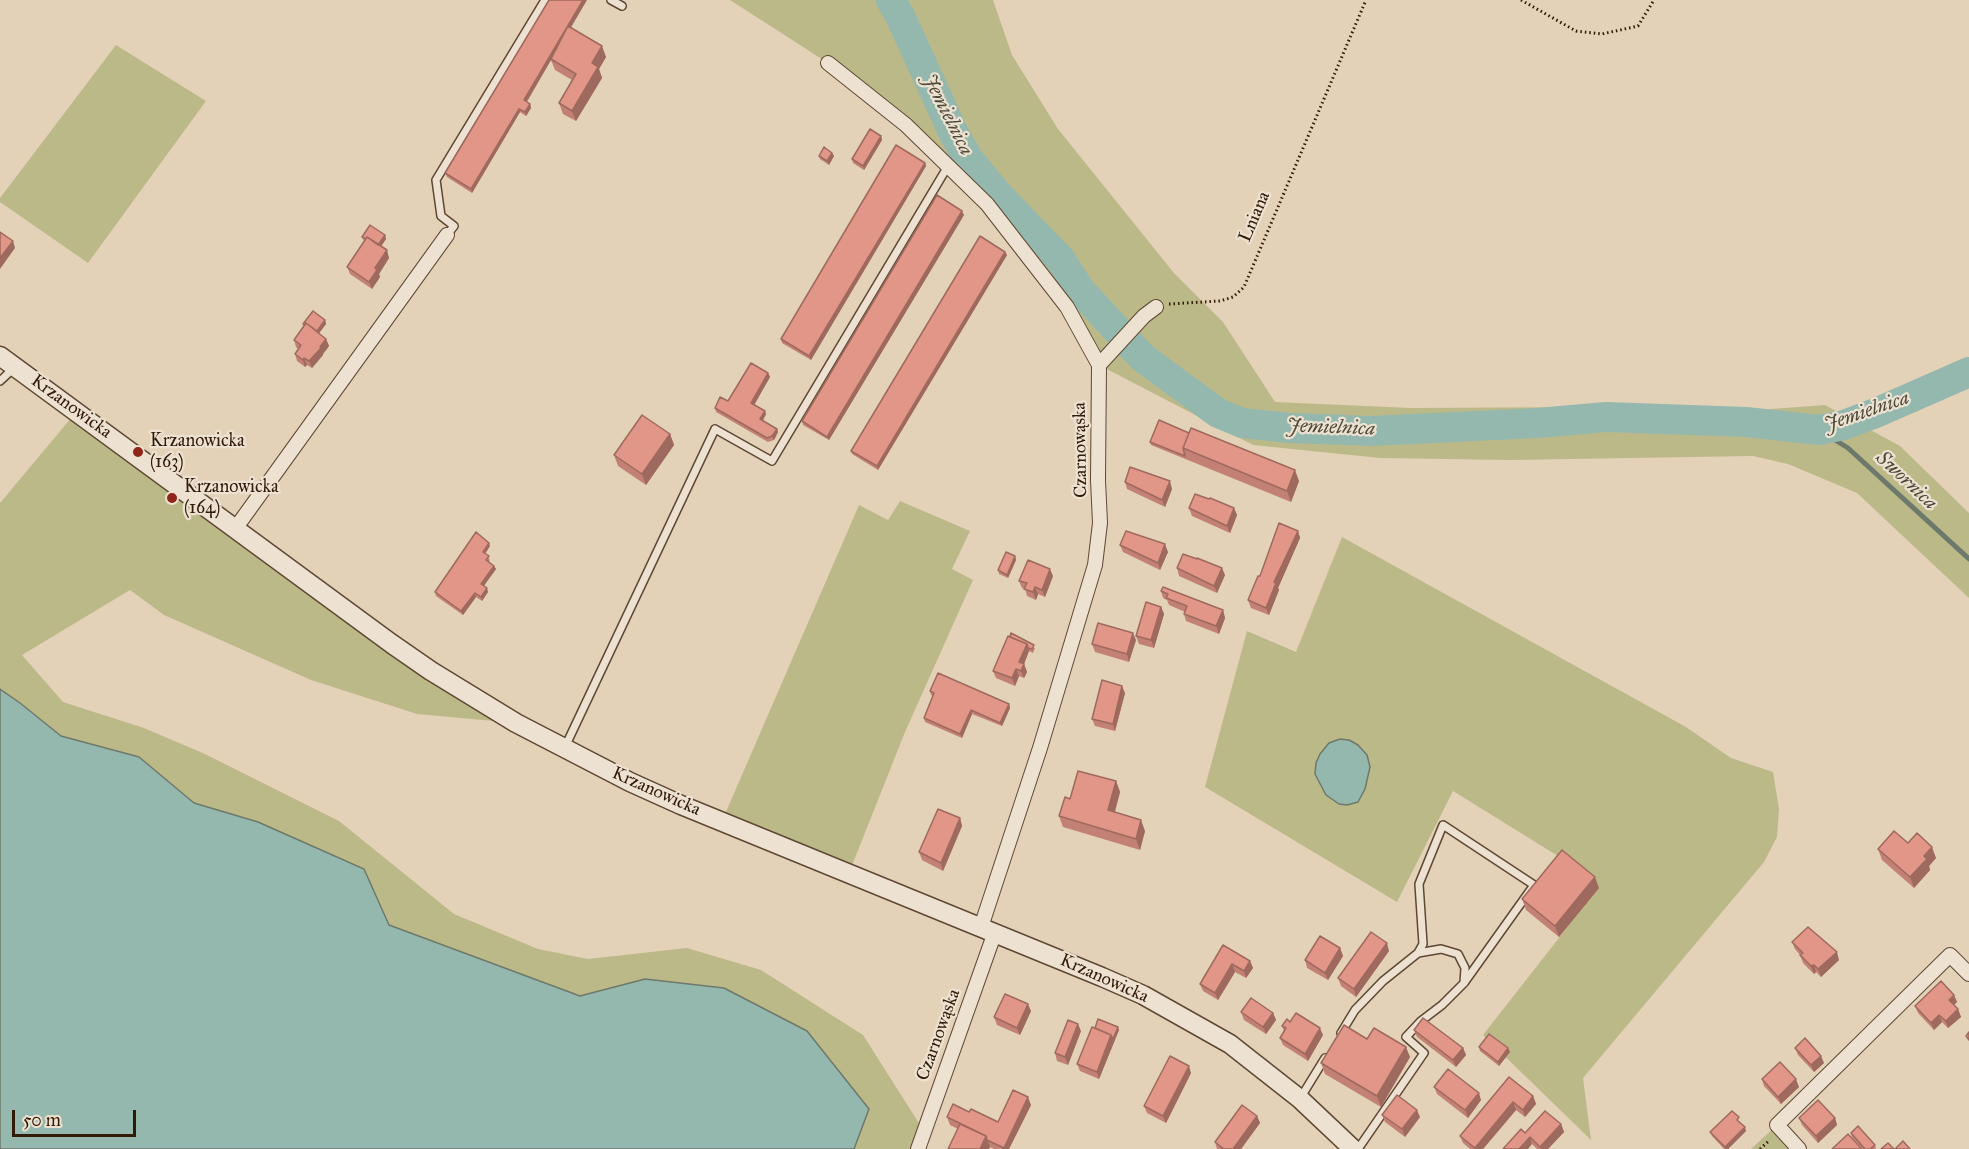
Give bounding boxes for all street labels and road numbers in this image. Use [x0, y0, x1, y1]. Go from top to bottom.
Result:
street label: Lniana [1235, 188, 1275, 246]
street label: Krzanowicka [26, 370, 116, 444]
street label: Czarnowąska [1069, 402, 1093, 498]
street label: Krzanowicka [608, 763, 704, 821]
street label: Krzanowicka [1056, 950, 1152, 1008]
street label: Czarnowąska [912, 986, 966, 1084]

